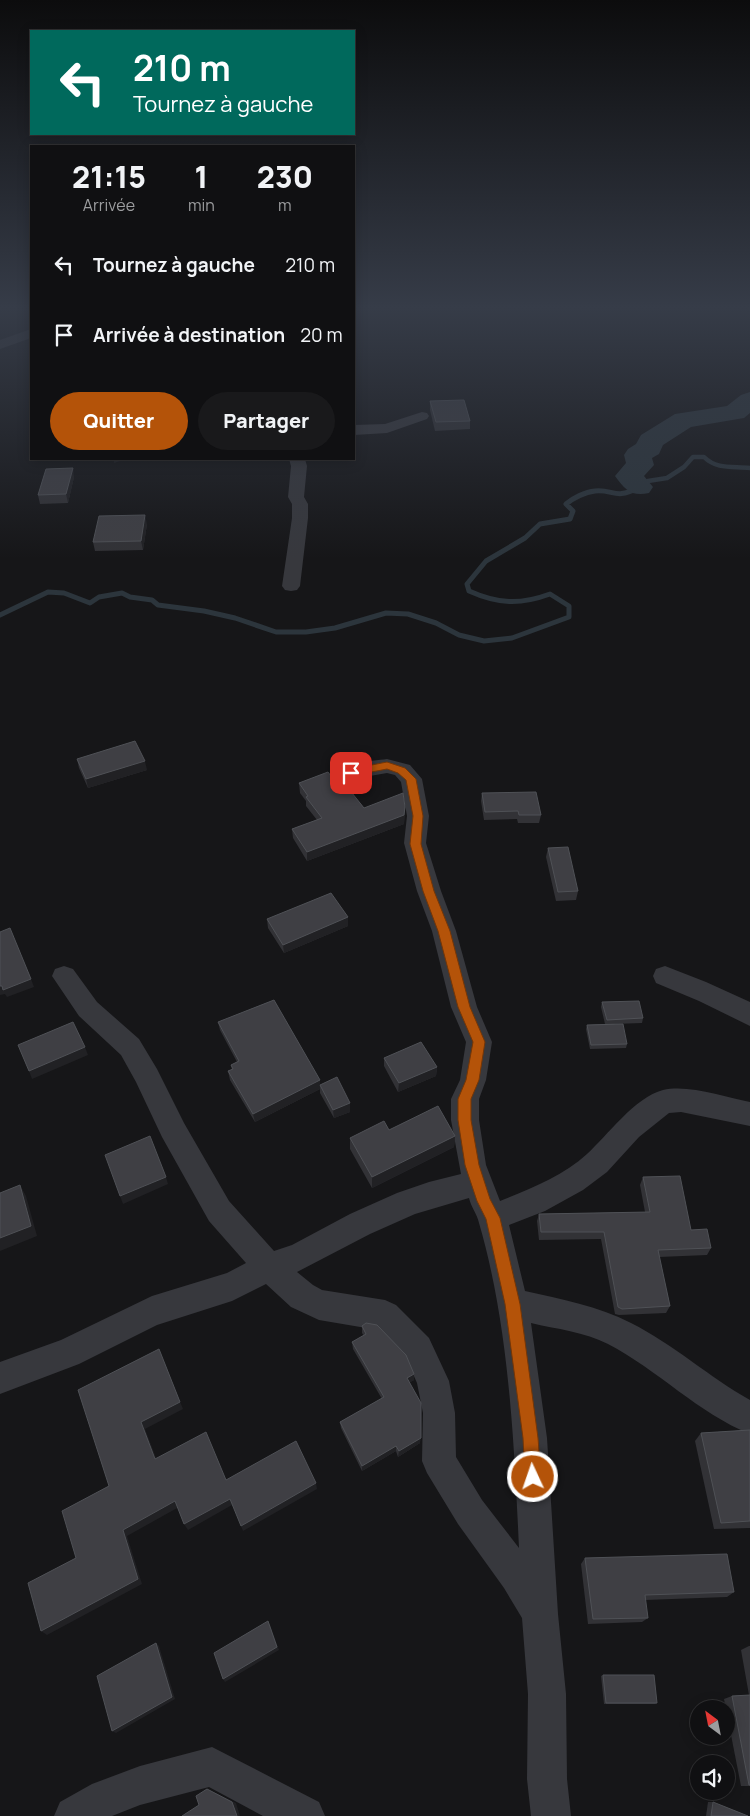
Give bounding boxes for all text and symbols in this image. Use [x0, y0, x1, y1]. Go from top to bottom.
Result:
text: 210 m [133, 44, 231, 92]
icon: left [50, 50, 115, 115]
text: Tournez à gauche [133, 89, 313, 119]
text: 21:15 [72, 156, 146, 197]
text: 1 [195, 156, 208, 197]
text: 230 [257, 156, 313, 197]
text: Arrivée [83, 194, 135, 216]
text: min [188, 194, 215, 216]
text: m [278, 194, 292, 216]
icon: left [50, 251, 78, 279]
text: Tournez à gauche [93, 252, 255, 278]
text: 210 m [285, 252, 335, 278]
icon: arrive [50, 321, 78, 349]
text: Arrivée à destination [93, 322, 285, 348]
text: 20 m [300, 322, 343, 348]
button: Quitter [50, 392, 188, 450]
button: Partager [198, 392, 335, 450]
pin [330, 752, 372, 794]
icon: arrive [337, 759, 365, 787]
position arrow [506, 1450, 558, 1502]
north arrow [690, 1700, 735, 1745]
map controls [690, 1700, 735, 1800]
button: sound [690, 1755, 735, 1800]

